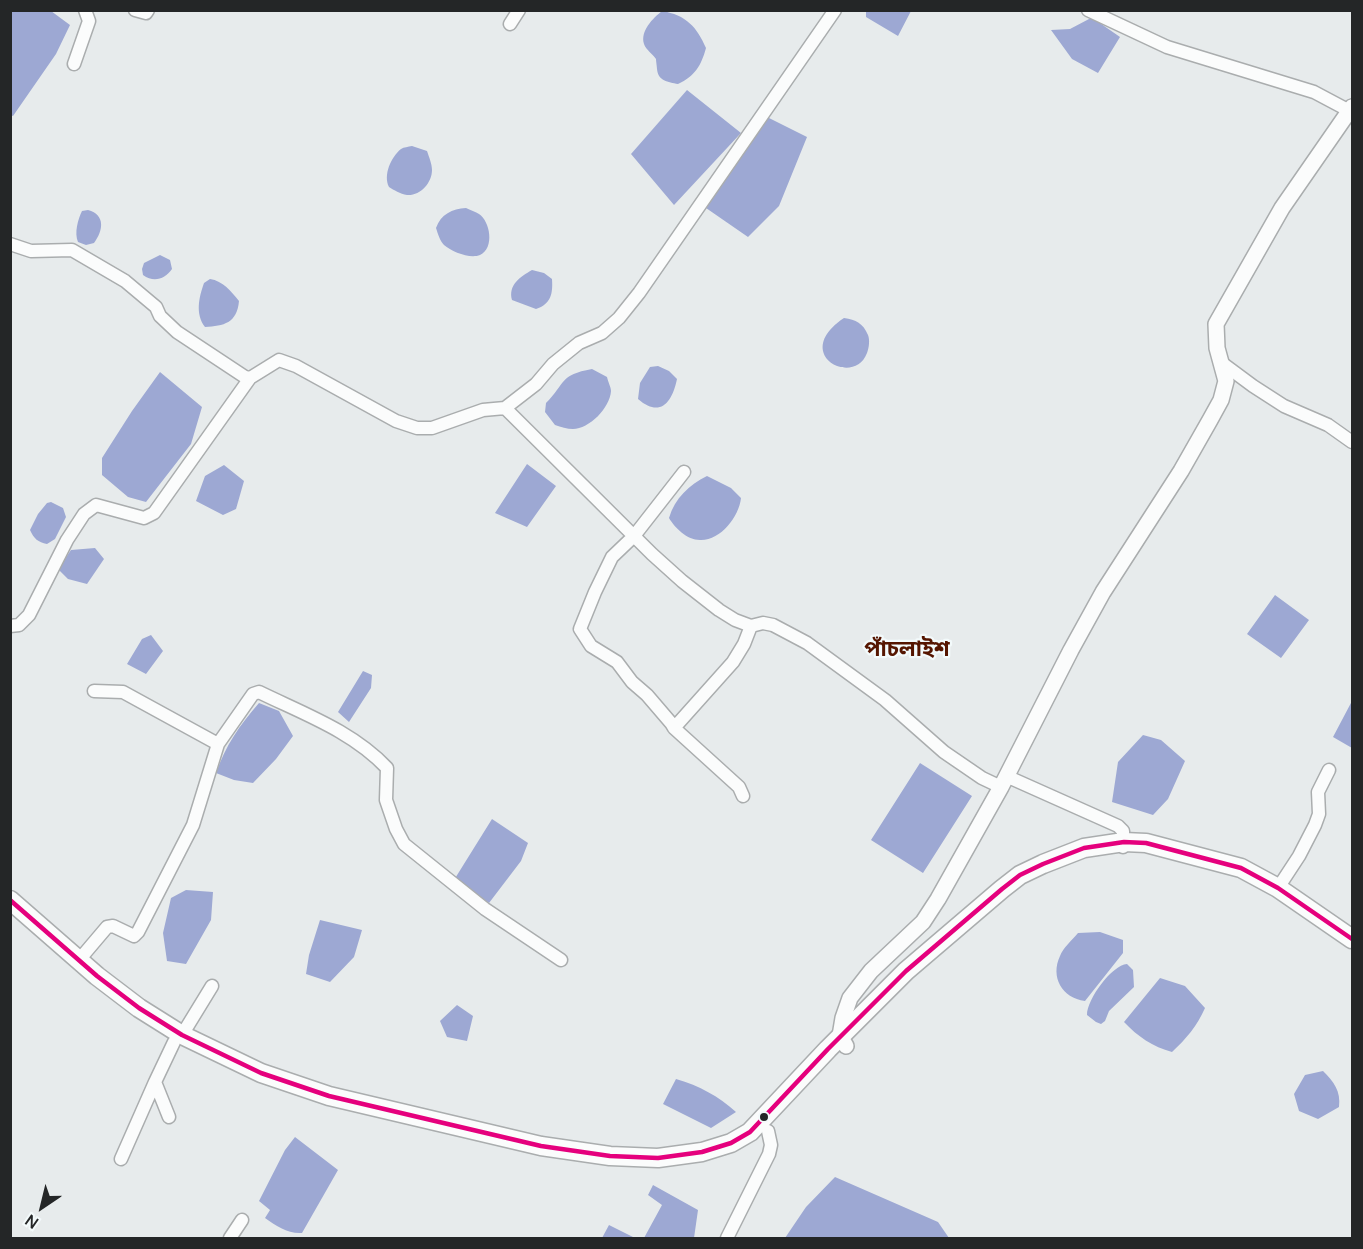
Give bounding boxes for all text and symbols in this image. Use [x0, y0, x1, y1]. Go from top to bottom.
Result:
district label: পাঁচলাইশ [864, 637, 950, 663]
unlabelled marker [758, 1111, 770, 1123]
north arrow [12, 1177, 72, 1237]
text: N [21, 1209, 43, 1234]

